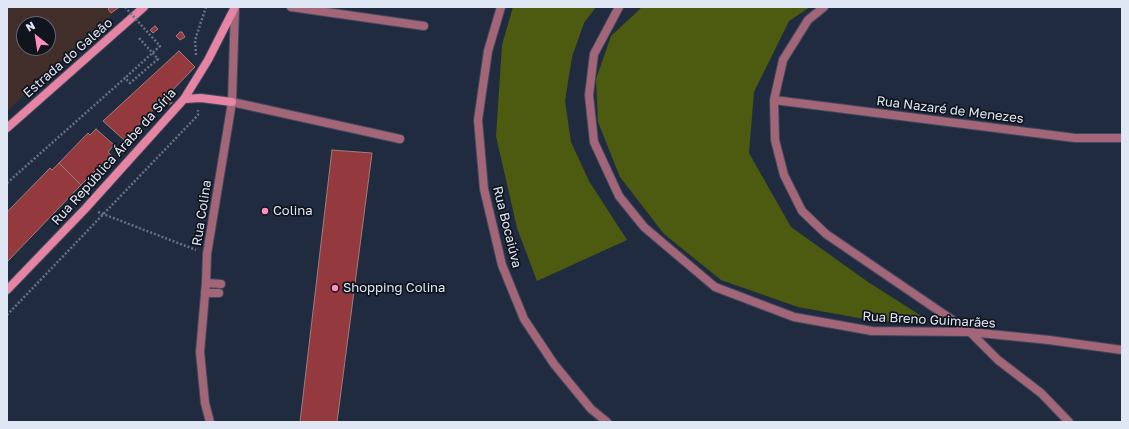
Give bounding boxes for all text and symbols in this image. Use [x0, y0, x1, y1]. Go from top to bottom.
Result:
street label: Estrada do Galeão [20, 15, 116, 101]
north arrow [16, 16, 56, 56]
text: N [23, 18, 37, 34]
street label: Rua República Árabe da Síria [48, 85, 180, 229]
street label: Rua Nazaré de Menezes [876, 93, 1024, 127]
street label: Rua Colina [189, 179, 215, 247]
street label: Rua Bocaiúva [489, 185, 525, 269]
place label: Colina [273, 203, 313, 219]
marker: Colina [260, 206, 270, 216]
place label: Shopping Colina [343, 280, 445, 296]
marker: Shopping Colina [330, 283, 340, 293]
street label: Rua Breno Guimarães [862, 309, 996, 331]

